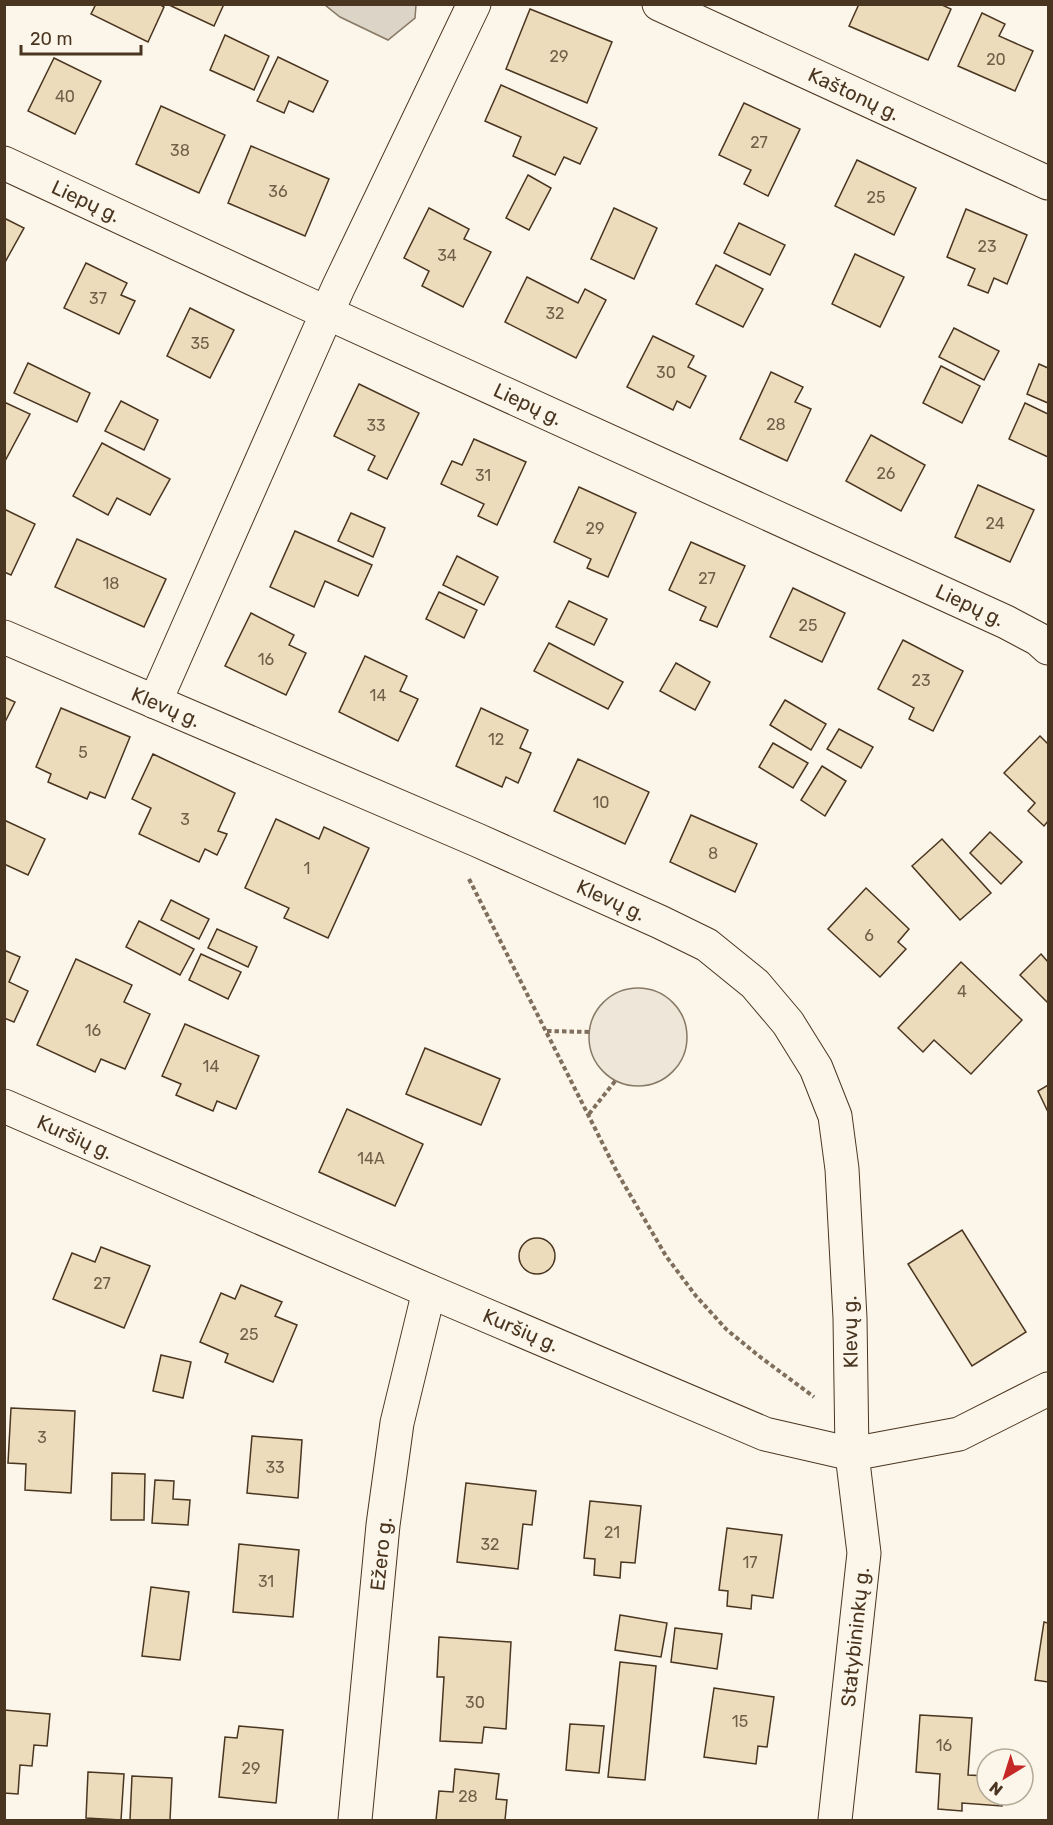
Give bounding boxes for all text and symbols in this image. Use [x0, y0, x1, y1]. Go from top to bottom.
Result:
scale bar [21, 18, 141, 56]
text: 20 m [30, 28, 72, 50]
house number: 29 [550, 47, 568, 66]
house number: 20 [986, 50, 1006, 69]
street label: Kaštonų g. [804, 62, 904, 126]
house number: 40 [55, 87, 75, 106]
house number: 27 [750, 133, 768, 152]
house number: 38 [170, 141, 190, 160]
street label: Liepų g. [48, 175, 124, 227]
house number: 36 [268, 182, 288, 201]
house number: 25 [867, 188, 885, 207]
house number: 23 [977, 237, 997, 256]
house number: 34 [437, 246, 457, 265]
house number: 37 [89, 289, 107, 308]
house number: 32 [545, 304, 565, 323]
house number: 35 [190, 334, 210, 353]
house number: 30 [656, 363, 676, 382]
street label: Liepų g. [490, 378, 566, 430]
house number: 28 [766, 415, 786, 434]
house number: 33 [366, 416, 386, 435]
house number: 26 [876, 464, 896, 483]
house number: 31 [475, 466, 491, 485]
house number: 24 [985, 514, 1005, 533]
house number: 29 [586, 519, 604, 538]
house number: 27 [698, 569, 716, 588]
house number: 18 [102, 574, 120, 593]
street label: Liepų g. [932, 579, 1008, 631]
house number: 25 [799, 616, 817, 635]
house number: 16 [258, 650, 275, 669]
house number: 23 [911, 671, 931, 690]
street label: Klevų g. [128, 682, 204, 732]
house number: 14 [370, 686, 386, 705]
house number: 12 [488, 730, 504, 749]
house number: 5 [78, 743, 88, 762]
house number: 10 [592, 793, 610, 812]
house number: 3 [180, 810, 190, 829]
house number: 8 [708, 844, 718, 863]
house number: 1 [304, 859, 310, 878]
street label: Klevų g. [573, 874, 649, 926]
house number: 6 [864, 926, 874, 945]
house number: 4 [957, 982, 967, 1001]
house number: 16 [85, 1021, 102, 1040]
house number: 14 [203, 1057, 219, 1076]
street label: Kuršių g. [33, 1110, 117, 1164]
house number: 14A [357, 1149, 385, 1168]
house number: 27 [93, 1274, 111, 1293]
street label: Klevų g. [837, 1295, 863, 1369]
street label: Kuršių g. [479, 1303, 563, 1357]
house number: 25 [240, 1325, 258, 1344]
house number: 3 [37, 1428, 47, 1447]
house number: 33 [265, 1458, 285, 1477]
street label: Ežero g. [365, 1516, 397, 1592]
house number: 21 [604, 1523, 620, 1542]
house number: 32 [480, 1535, 500, 1554]
house number: 17 [742, 1553, 758, 1572]
street label: Statybininkų g. [836, 1566, 874, 1708]
house number: 31 [258, 1572, 274, 1591]
house number: 30 [465, 1693, 485, 1712]
house number: 15 [732, 1712, 748, 1731]
house number: 16 [936, 1736, 953, 1755]
north arrow [975, 1747, 1035, 1807]
house number: 29 [242, 1759, 260, 1778]
text: N [986, 1777, 1006, 1799]
house number: 28 [458, 1787, 478, 1806]

